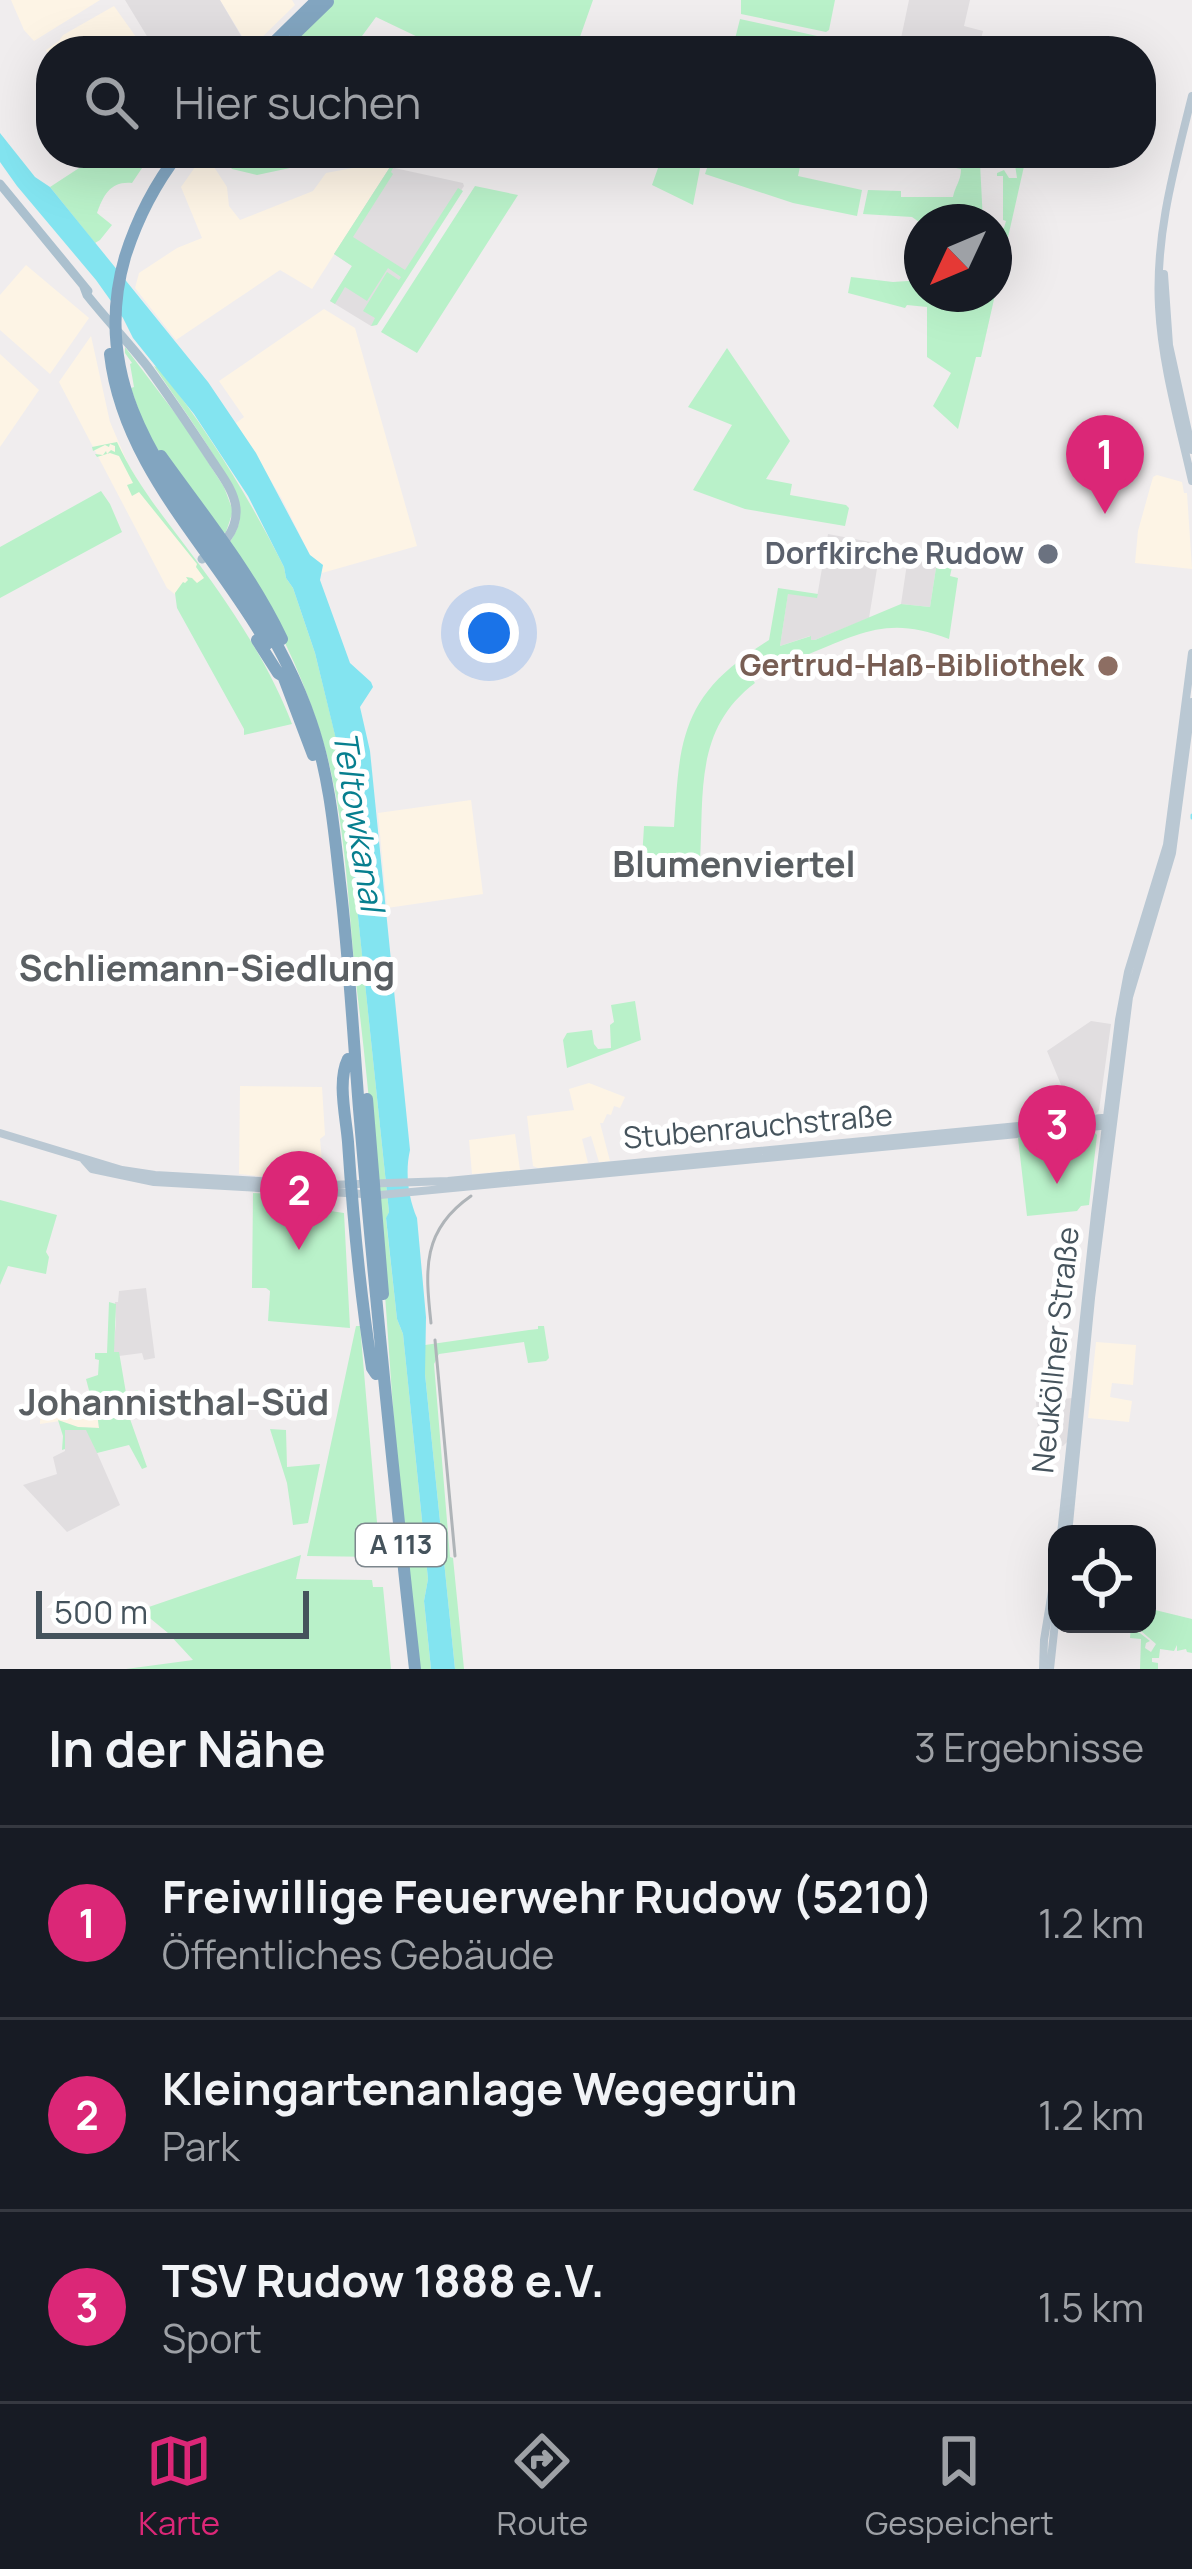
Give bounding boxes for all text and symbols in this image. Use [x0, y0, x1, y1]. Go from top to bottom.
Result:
search box [36, 36, 1156, 168]
icon: search [78, 69, 144, 135]
text: Hier suchen [174, 71, 421, 133]
north arrow [904, 204, 1012, 312]
pin: 1 [1066, 415, 1144, 514]
place label: Dorfkirche Rudow [765, 532, 1024, 573]
marker: Dorfkirche Rudow [1035, 541, 1061, 567]
your location [459, 603, 519, 663]
place label: Gertrud-Haß-Bibliothek [739, 644, 1085, 685]
marker: Gertrud-Haß-Bibliothek [1095, 653, 1121, 679]
water label: Teltowkanal [323, 728, 397, 918]
district label: Blumenviertel [612, 839, 856, 888]
district label: Schliemann-Siedlung [19, 943, 395, 992]
pin: 3 [1018, 1085, 1096, 1184]
street label: Stubenrauchstraße [621, 1093, 894, 1158]
pin: 2 [260, 1151, 338, 1250]
street label: Neuköllner Straße [1021, 1225, 1088, 1475]
district label: Johannisthal-Süd [19, 1377, 329, 1426]
road number: A 113 [356, 1524, 446, 1566]
map controls [1048, 1525, 1156, 1633]
button: locate [1048, 1525, 1156, 1633]
scale bar [36, 1585, 309, 1638]
text: 500 m [54, 1589, 148, 1634]
text: In der Nähe [48, 1713, 326, 1782]
text: 3 Ergebnisse [914, 1720, 1144, 1774]
text: Freiwillige Feuerwehr Rudow (5210) [162, 1865, 934, 1927]
text: 1 [78, 1896, 96, 1950]
text: 1.2 km [1038, 1896, 1144, 1950]
text: Öffentliches Gebäude [162, 1927, 554, 1981]
text: Kleingartenanlage Wegegrün [162, 2057, 798, 2119]
text: 2 [75, 2088, 99, 2142]
text: 1.2 km [1038, 2088, 1144, 2142]
text: Park [162, 2119, 240, 2173]
text: TSV Rudow 1888 e.V. [162, 2249, 604, 2311]
text: 3 [76, 2280, 98, 2334]
text: 1.5 km [1038, 2280, 1144, 2334]
text: Sport [162, 2311, 262, 2365]
tab: Karte [138, 2428, 220, 2545]
tab: Route [497, 2428, 588, 2545]
tab: Gespeichert [865, 2428, 1054, 2545]

